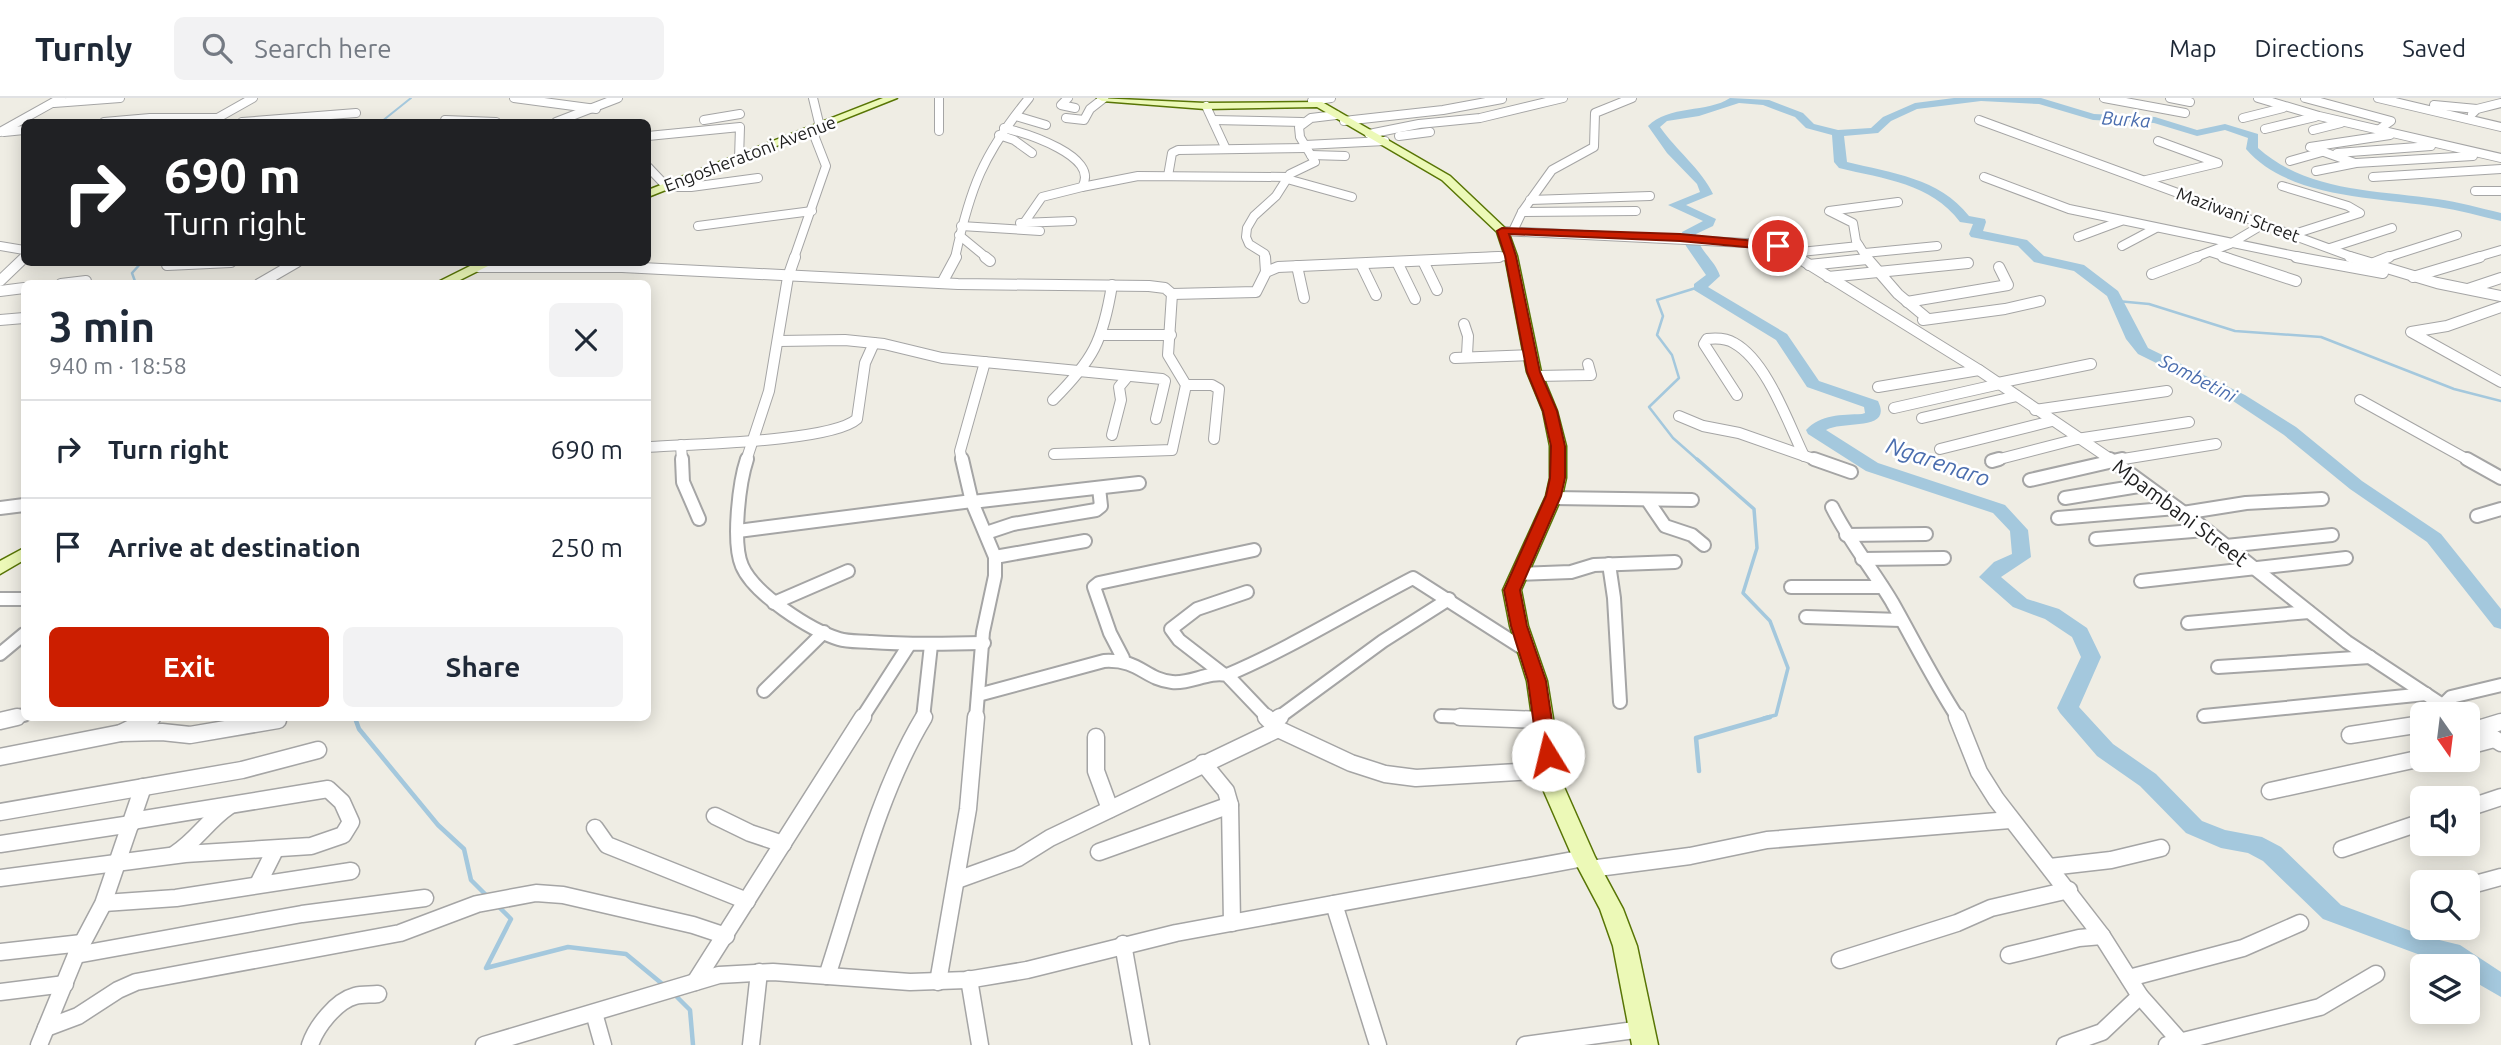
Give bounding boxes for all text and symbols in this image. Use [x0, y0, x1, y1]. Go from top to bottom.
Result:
search box [174, 17, 664, 80]
icon: search [198, 29, 236, 67]
text: Turnly [35, 30, 132, 67]
text: Search here [254, 34, 392, 63]
text: Map [2169, 35, 2216, 62]
text: Directions [2254, 35, 2364, 62]
text: Saved [2402, 35, 2466, 62]
water label: Burka [2101, 106, 2151, 132]
street label: Engosheratoni Avenue [661, 111, 838, 195]
icon: right [49, 147, 140, 238]
text: 690 m [164, 147, 301, 202]
street label: Maziwani Street [2174, 182, 2303, 246]
text: Turn right [164, 205, 306, 241]
pin [1748, 216, 1808, 276]
icon: arrive [1759, 227, 1797, 265]
text: 3 min [49, 303, 155, 350]
button: close [549, 303, 623, 377]
water label: Sombetini [2155, 349, 2241, 407]
text: 940 m · 18:58 [49, 353, 187, 378]
icon: right [49, 430, 87, 468]
water label: Ngarenaro [1883, 432, 1993, 491]
text: Turn right [108, 435, 229, 464]
text: 690 m [551, 435, 623, 464]
street label: Mpambani Street [2108, 454, 2253, 571]
icon: arrive [49, 528, 87, 566]
text: Arrive at destination [108, 533, 361, 562]
text: 250 m [551, 533, 623, 562]
button: Exit [49, 627, 329, 707]
button: Share [343, 627, 623, 707]
north arrow [2410, 702, 2480, 772]
map controls [2410, 702, 2480, 1024]
position arrow [1511, 718, 1585, 792]
button: sound [2410, 786, 2480, 856]
button: search [2410, 870, 2480, 940]
button: layers [2410, 954, 2480, 1024]

